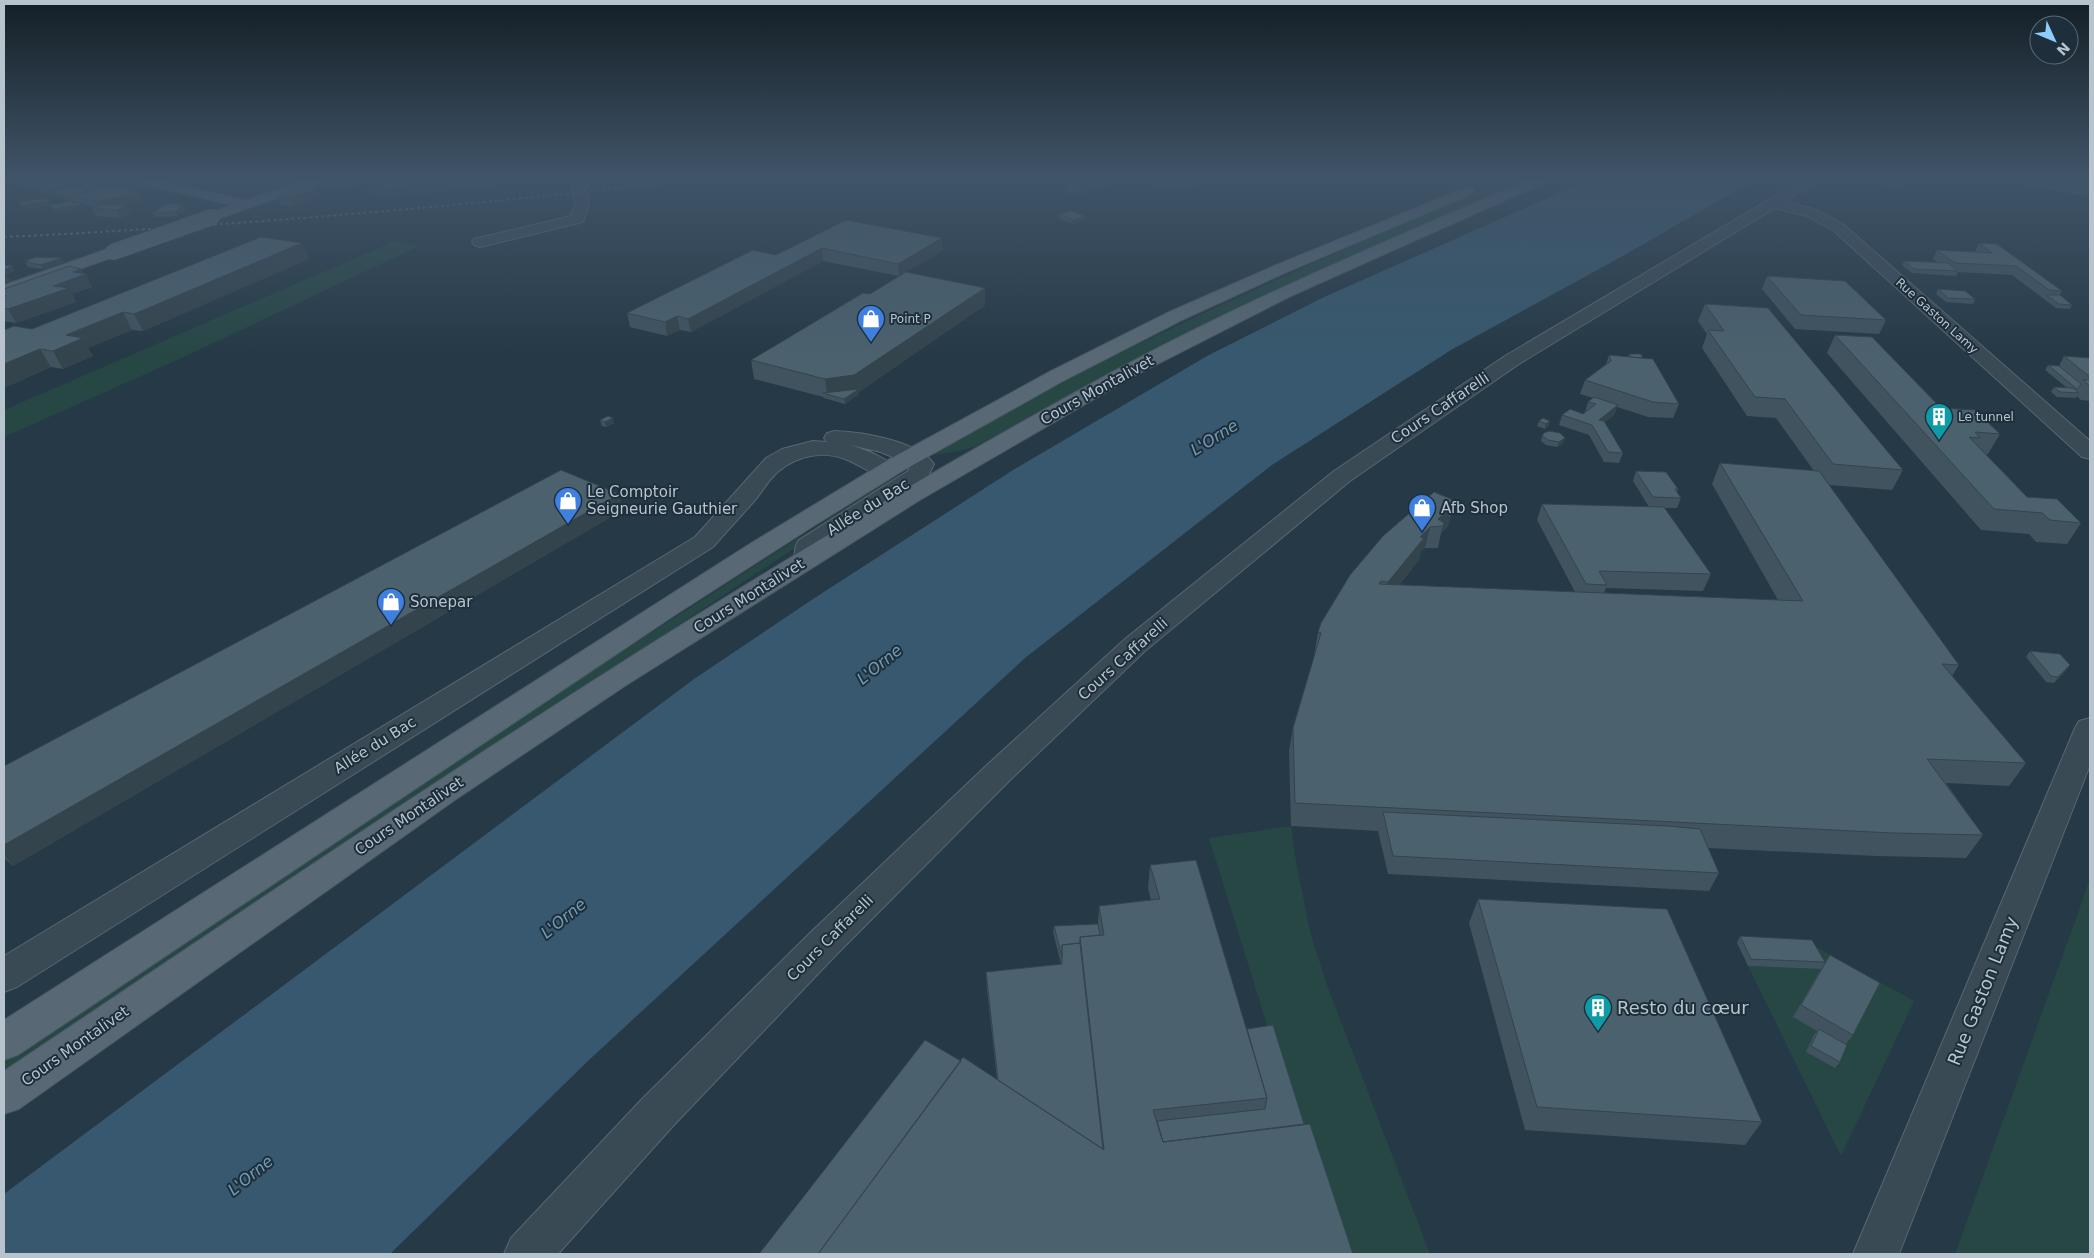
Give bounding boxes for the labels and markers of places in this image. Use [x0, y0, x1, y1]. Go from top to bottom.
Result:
shop icon: Point P [856, 304, 886, 343]
place label: Point P [890, 312, 931, 326]
building icon: Le tunnel [1924, 402, 1954, 441]
place label: Le tunnel [1958, 410, 2014, 424]
place label: Le Comptoir Seigneurie Gauthier [587, 483, 738, 518]
shop icon: Le Comptoir Seigneurie Gauthier [553, 486, 583, 525]
shop icon: Afb Shop [1407, 493, 1437, 532]
place label: Afb Shop [1441, 499, 1508, 517]
shop icon: Sonepar [376, 587, 406, 626]
place label: Sonepar [410, 593, 473, 611]
building icon: Resto du cœur [1583, 993, 1613, 1032]
place label: Resto du cœur [1617, 997, 1749, 1018]

